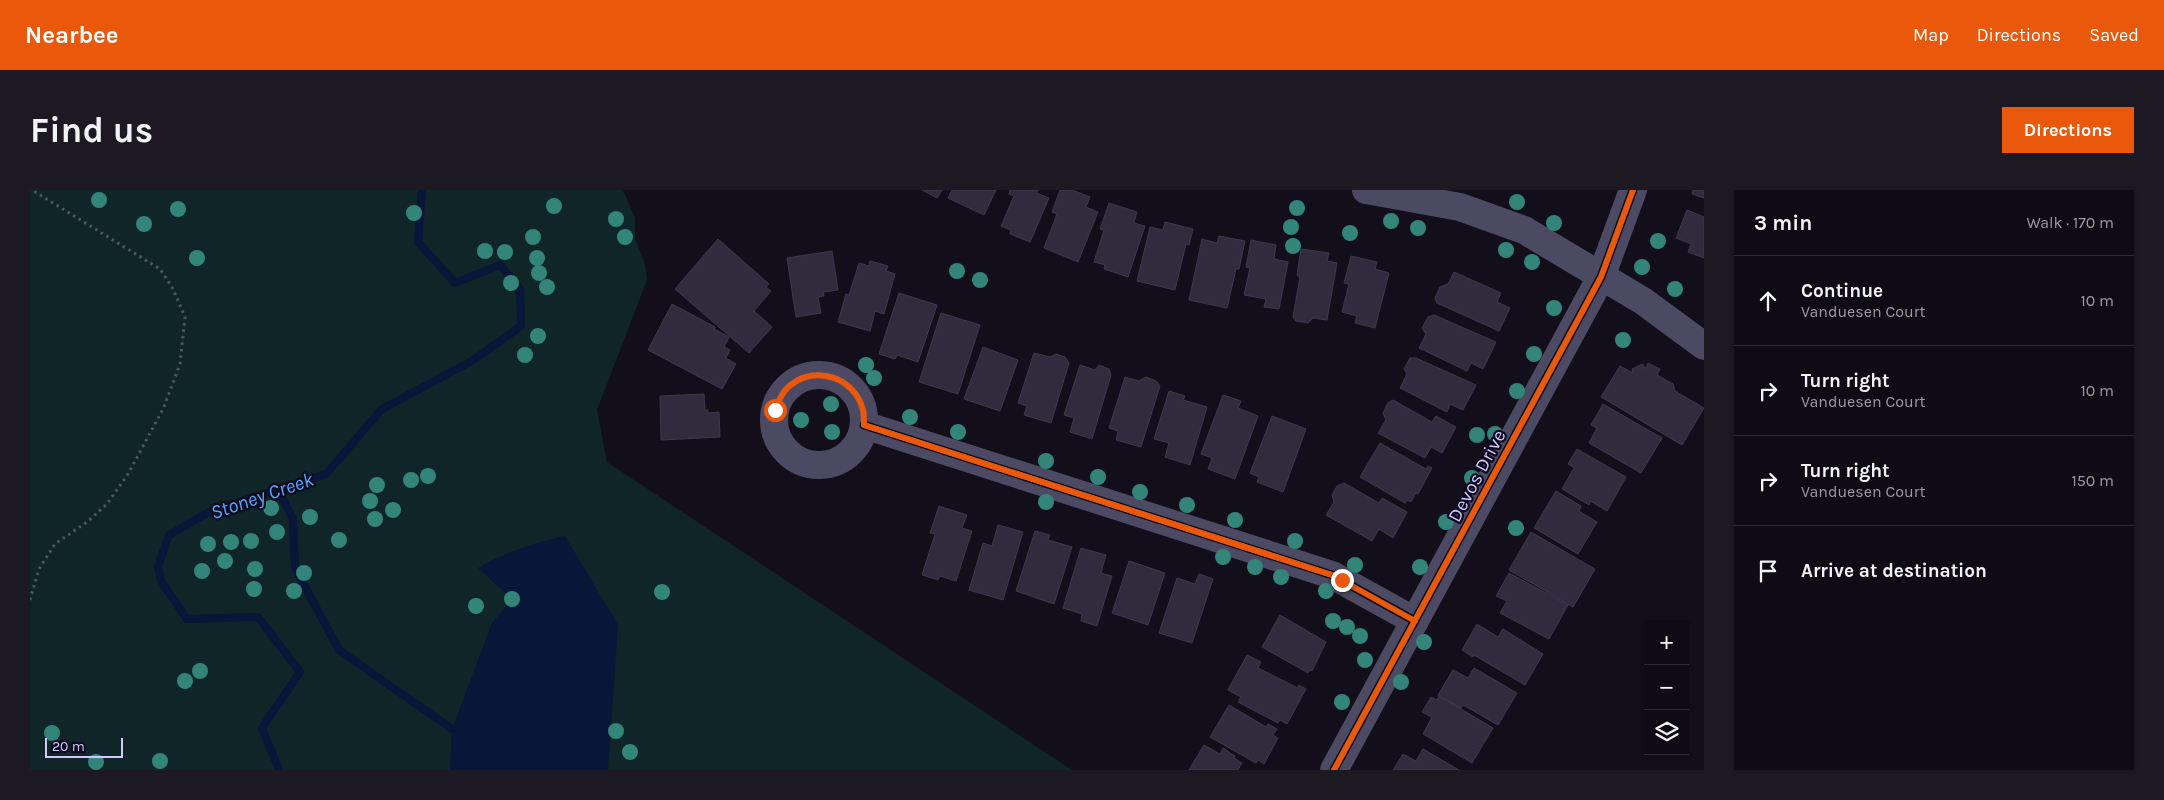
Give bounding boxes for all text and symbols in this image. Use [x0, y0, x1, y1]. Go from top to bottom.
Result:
text: Nearbee [25, 21, 119, 49]
text: Map [1913, 24, 1949, 46]
text: Directions [1977, 24, 2061, 46]
text: Saved [2089, 24, 2139, 46]
button: Directions [2002, 107, 2134, 153]
text: Find us [30, 110, 153, 151]
text: 3 min [1754, 211, 1812, 235]
text: Walk · 170 m [2026, 213, 2114, 232]
text: Continue [1801, 280, 1883, 302]
icon: ahead [1754, 287, 1782, 315]
text: 10 m [2080, 291, 2114, 310]
text: Vanduesen Court [1801, 302, 1925, 321]
text: Turn right [1801, 370, 1890, 392]
icon: right [1754, 377, 1782, 405]
text: 10 m [2080, 381, 2114, 400]
text: Vanduesen Court [1801, 392, 1925, 411]
route start [764, 399, 787, 422]
street label: Devos Drive [1444, 426, 1510, 526]
text: Turn right [1801, 460, 1890, 482]
water label: Stoney Creek [208, 467, 317, 524]
icon: right [1754, 467, 1782, 495]
text: 150 m [2071, 471, 2114, 490]
text: Vanduesen Court [1801, 482, 1925, 501]
icon: arrive [1754, 557, 1782, 585]
text: Arrive at destination [1801, 560, 1987, 582]
route end [1331, 569, 1354, 592]
map controls [1644, 620, 1689, 755]
button: + [1644, 620, 1689, 665]
button: − [1644, 665, 1689, 710]
button: layers [1644, 710, 1689, 755]
scale bar [45, 735, 122, 758]
text: 20 m [52, 738, 85, 755]

